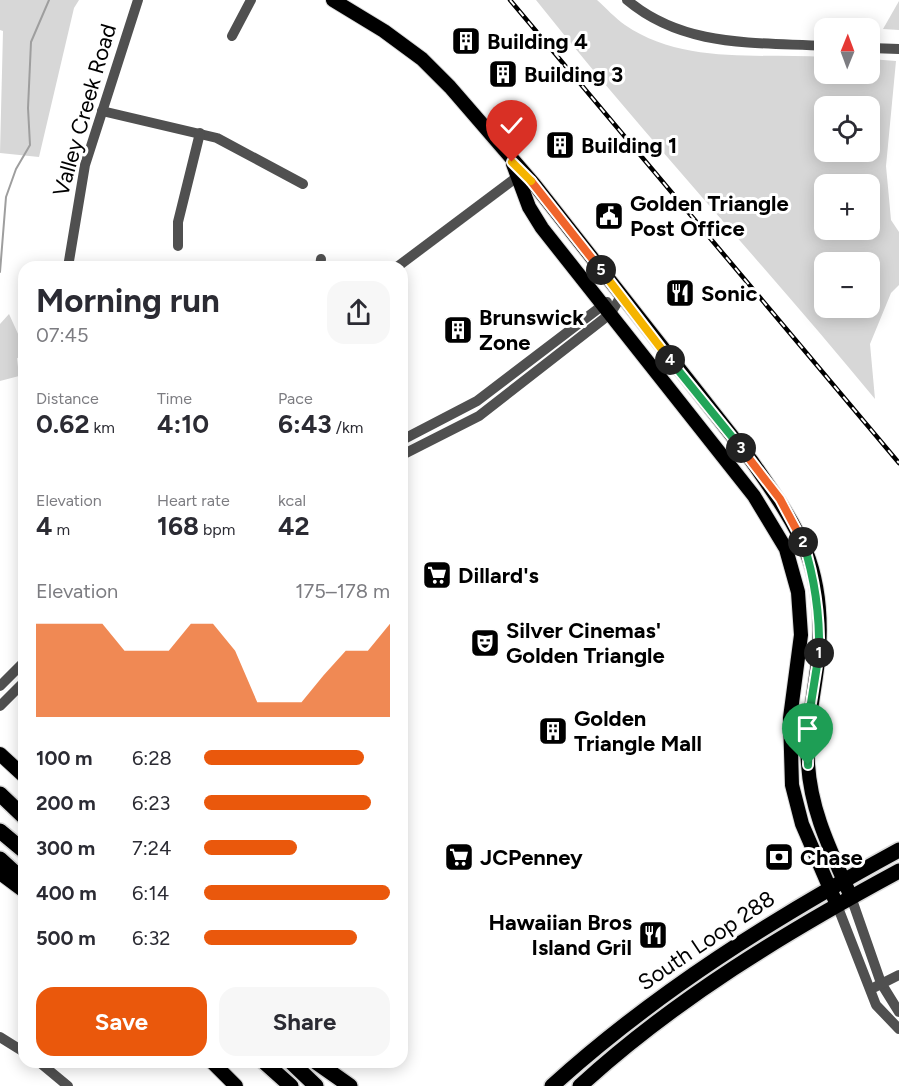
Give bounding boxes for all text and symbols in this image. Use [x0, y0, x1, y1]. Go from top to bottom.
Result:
north arrow [814, 18, 880, 84]
map controls [814, 18, 880, 318]
street label: Valley Creek Road [47, 21, 122, 199]
building icon: Building 4 [450, 25, 482, 57]
place label: Building 4 [487, 28, 588, 55]
building icon: Building 3 [487, 58, 519, 90]
place label: Building 3 [524, 61, 623, 88]
button: locate [814, 96, 880, 162]
pin [486, 100, 537, 162]
icon: check [495, 109, 528, 142]
building icon: Building 1 [544, 129, 576, 161]
place label: Building 1 [581, 132, 677, 159]
button: + [814, 174, 880, 240]
place label: Golden Triangle Post Office [630, 190, 789, 242]
public building icon: Golden Triangle Post Office [593, 200, 625, 232]
button: − [814, 252, 880, 318]
pin: 5 [586, 255, 616, 285]
text: 5 [596, 260, 606, 279]
restaurant icon: Sonic [664, 277, 696, 309]
place label: Sonic [701, 280, 757, 307]
text: Morning run [36, 281, 220, 320]
button: share [327, 281, 390, 344]
place label: Brunswick Zone [479, 304, 584, 356]
building icon: Brunswick Zone [442, 314, 474, 346]
text: 07:45 [36, 323, 89, 347]
pin: 4 [655, 345, 685, 375]
text: 4 [665, 350, 675, 369]
text: Distance [36, 389, 99, 408]
text: Time [157, 389, 192, 408]
text: Pace [278, 389, 313, 408]
text: 0.62 [36, 408, 89, 440]
text: 4:10 [157, 408, 209, 440]
text: 6:43 [278, 408, 332, 440]
text: km [89, 418, 115, 437]
text: /km [332, 418, 363, 437]
pin: 3 [726, 433, 756, 463]
text: 3 [737, 438, 745, 457]
text: Elevation [36, 491, 102, 510]
text: Heart rate [157, 491, 230, 510]
text: kcal [278, 491, 306, 510]
text: 4 [36, 510, 52, 542]
text: 168 [157, 510, 199, 542]
text: 42 [278, 510, 310, 542]
text: m [52, 520, 70, 539]
text: bpm [199, 520, 235, 539]
pin: 2 [788, 527, 818, 557]
text: 2 [798, 532, 808, 551]
supermarket icon: Dillard's [421, 559, 453, 591]
place label: Dillard's [458, 562, 539, 589]
text: Elevation [36, 579, 118, 603]
text: 175–178 m [295, 579, 390, 603]
place label: Silver Cinemas' Golden Triangle [506, 617, 665, 669]
theatre icon: Silver Cinemas' Golden Triangle [469, 627, 501, 659]
pin: 1 [804, 638, 834, 668]
text: 1 [816, 643, 822, 662]
pin [782, 703, 833, 765]
place label: Golden Triangle Mall [574, 705, 702, 757]
icon: arrive [791, 712, 824, 745]
building icon: Golden Triangle Mall [537, 715, 569, 747]
text: 100 m [36, 746, 93, 770]
text: 6:28 [132, 746, 172, 770]
text: 200 m [36, 791, 96, 815]
text: 6:23 [132, 791, 170, 815]
text: 300 m [36, 836, 95, 860]
text: 7:24 [132, 836, 171, 860]
supermarket icon: JCPenney [443, 841, 475, 873]
bank icon: Chase [763, 841, 795, 873]
place label: JCPenney [480, 844, 583, 871]
place label: Chase [800, 844, 863, 871]
text: 400 m [36, 881, 97, 905]
text: 6:14 [132, 881, 169, 905]
street label: South Loop 288 [633, 885, 780, 996]
place label: Hawaiian Bros Island Gril [489, 909, 632, 961]
restaurant icon: Hawaiian Bros Island Gril [637, 919, 669, 951]
text: 500 m [36, 926, 96, 950]
text: 6:32 [132, 926, 170, 950]
button: Save [36, 987, 207, 1056]
button: Share [219, 987, 390, 1056]

